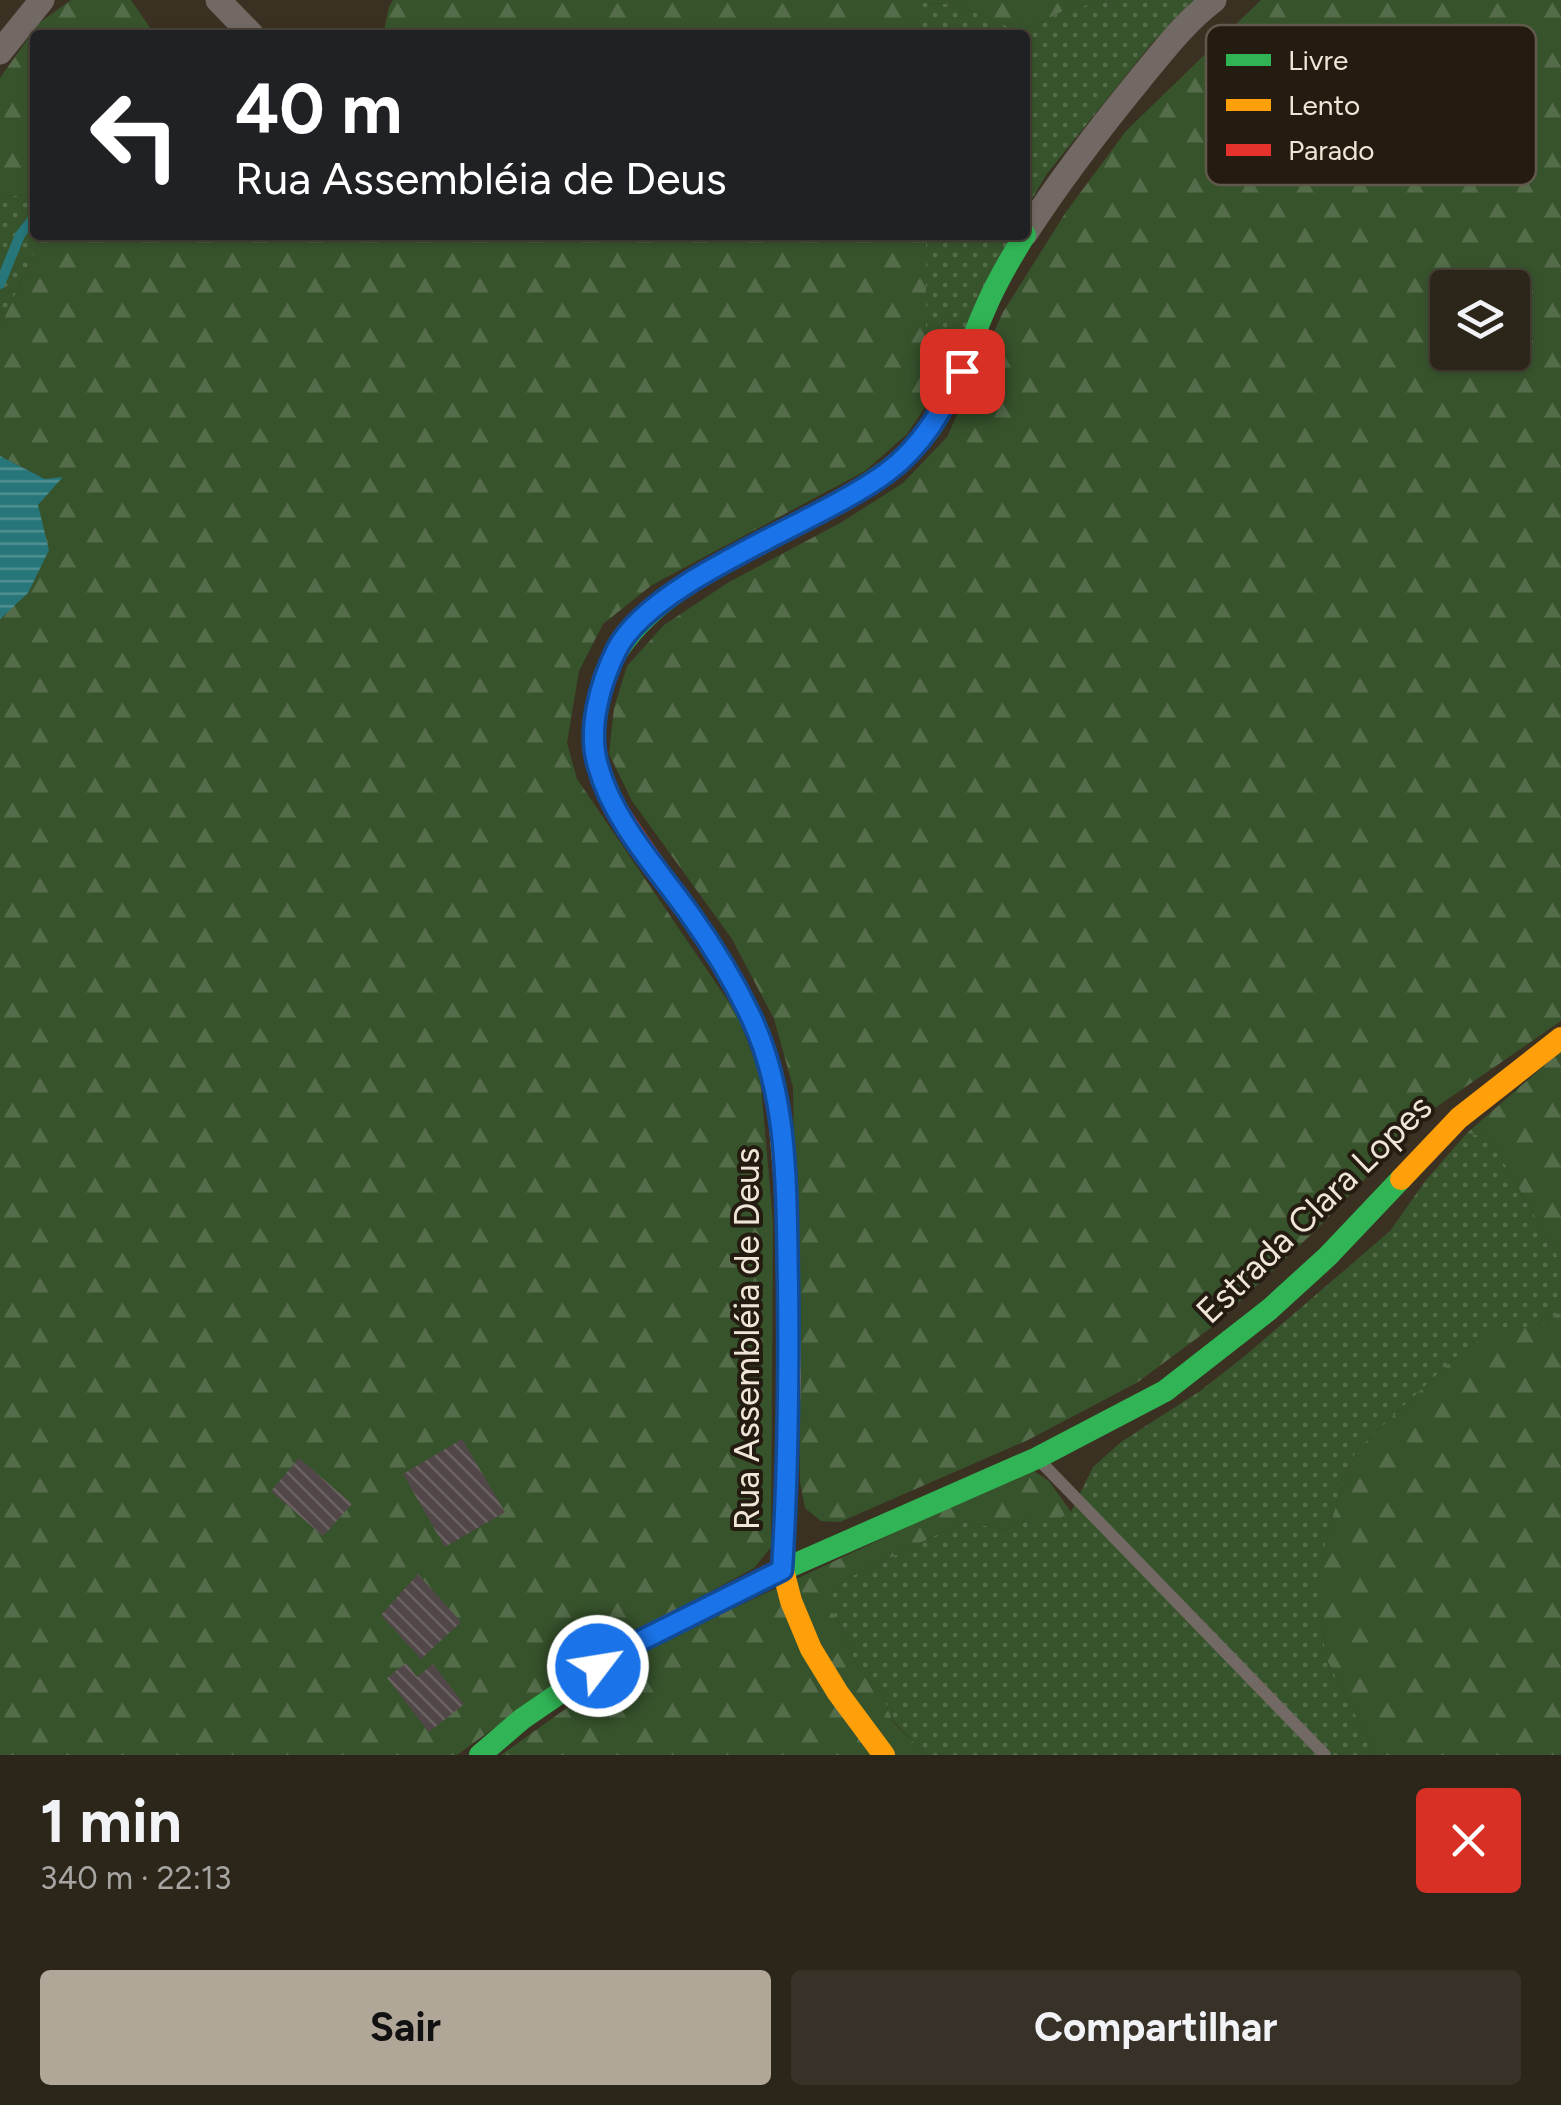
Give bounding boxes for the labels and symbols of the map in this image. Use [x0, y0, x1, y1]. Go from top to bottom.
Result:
legend [1206, 25, 1536, 185]
text: Livre [1288, 43, 1348, 77]
text: Lento [1288, 88, 1360, 122]
text: Parado [1288, 133, 1375, 167]
pin [920, 329, 1005, 414]
street label: Estrada Clara Lopes [1188, 1086, 1440, 1332]
street label: Rua Assembléia de Deus [726, 1148, 768, 1530]
position arrow [546, 1614, 650, 1718]

